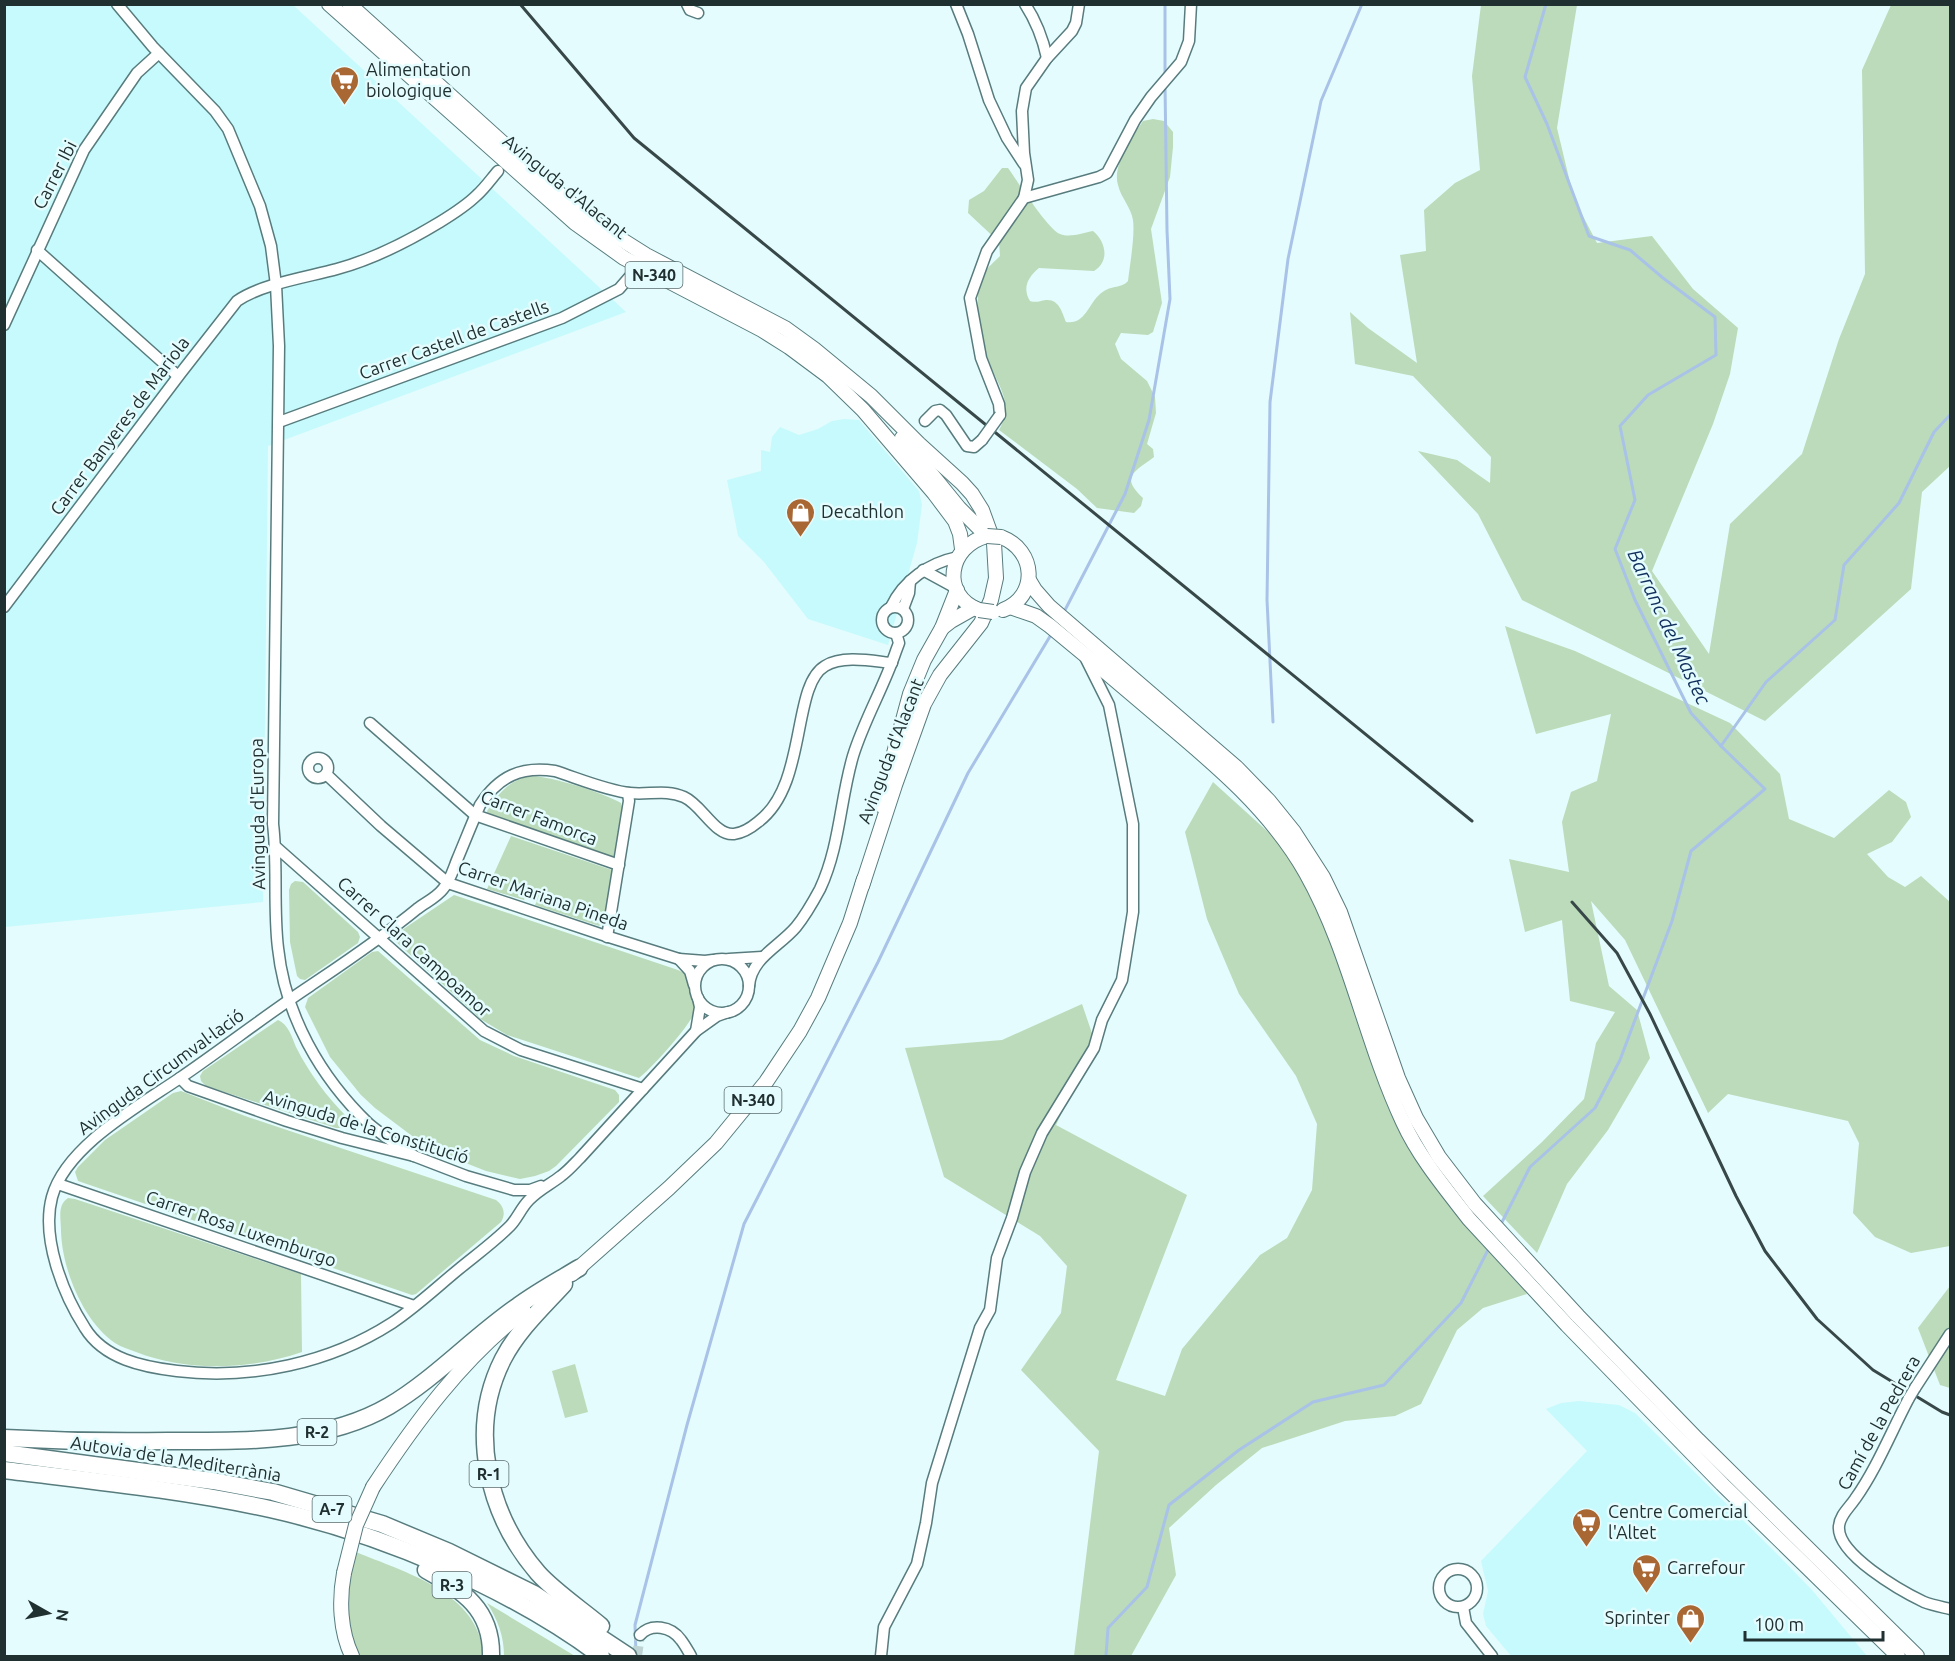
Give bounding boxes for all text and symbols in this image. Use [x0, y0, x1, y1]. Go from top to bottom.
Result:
place label: Alimentation biologique [366, 59, 471, 100]
supermarket icon: Alimentation biologique [329, 64, 361, 106]
street label: Avinguda d'Alacant [500, 130, 632, 242]
street label: Carrer Ibi [28, 137, 80, 212]
road number: N-340 [626, 262, 682, 288]
street label: Carrer Castell de Castells [356, 295, 551, 383]
street label: Carrer Banyeres de Mariola [46, 332, 193, 519]
shop icon: Decathlon [784, 496, 816, 538]
place label: Decathlon [821, 501, 904, 521]
water label: Barranc del Mastec [1623, 545, 1716, 709]
street label: Avinguda d'Alacant [853, 675, 927, 826]
street label: Avinguda d'Europa [246, 738, 268, 890]
street label: Carrer Famorca [478, 786, 600, 848]
street label: Carrer Mariana Pineda [455, 856, 631, 934]
street label: Carrer Clara Campoamor [334, 872, 495, 1020]
street label: Avinguda Circumval·lació [74, 1004, 247, 1138]
street label: Avinguda de la Constitució [261, 1085, 471, 1167]
road number: N-340 [724, 1087, 782, 1113]
street label: Carrer Rosa Luxemburgo [144, 1186, 339, 1270]
street label: Camí de la Pedrera [1833, 1352, 1923, 1493]
road number: R-2 [298, 1419, 336, 1445]
street label: Autovia de la Mediterrània [69, 1431, 283, 1485]
road number: R-1 [470, 1461, 508, 1487]
road number: A-7 [312, 1496, 352, 1522]
place label: Centre Comercial l'Altet [1608, 1501, 1748, 1542]
supermarket icon: Centre Comercial l'Altet [1571, 1506, 1603, 1548]
supermarket icon: Carrefour [1630, 1552, 1662, 1594]
place label: Carrefour [1667, 1557, 1746, 1577]
road number: R-3 [432, 1572, 472, 1598]
north arrow [18, 1583, 78, 1643]
shop icon: Sprinter [1675, 1602, 1707, 1644]
scale bar [1745, 1604, 1883, 1642]
place label: Sprinter [1605, 1607, 1670, 1627]
text: N [53, 1608, 73, 1623]
text: 100 m [1754, 1614, 1804, 1634]

